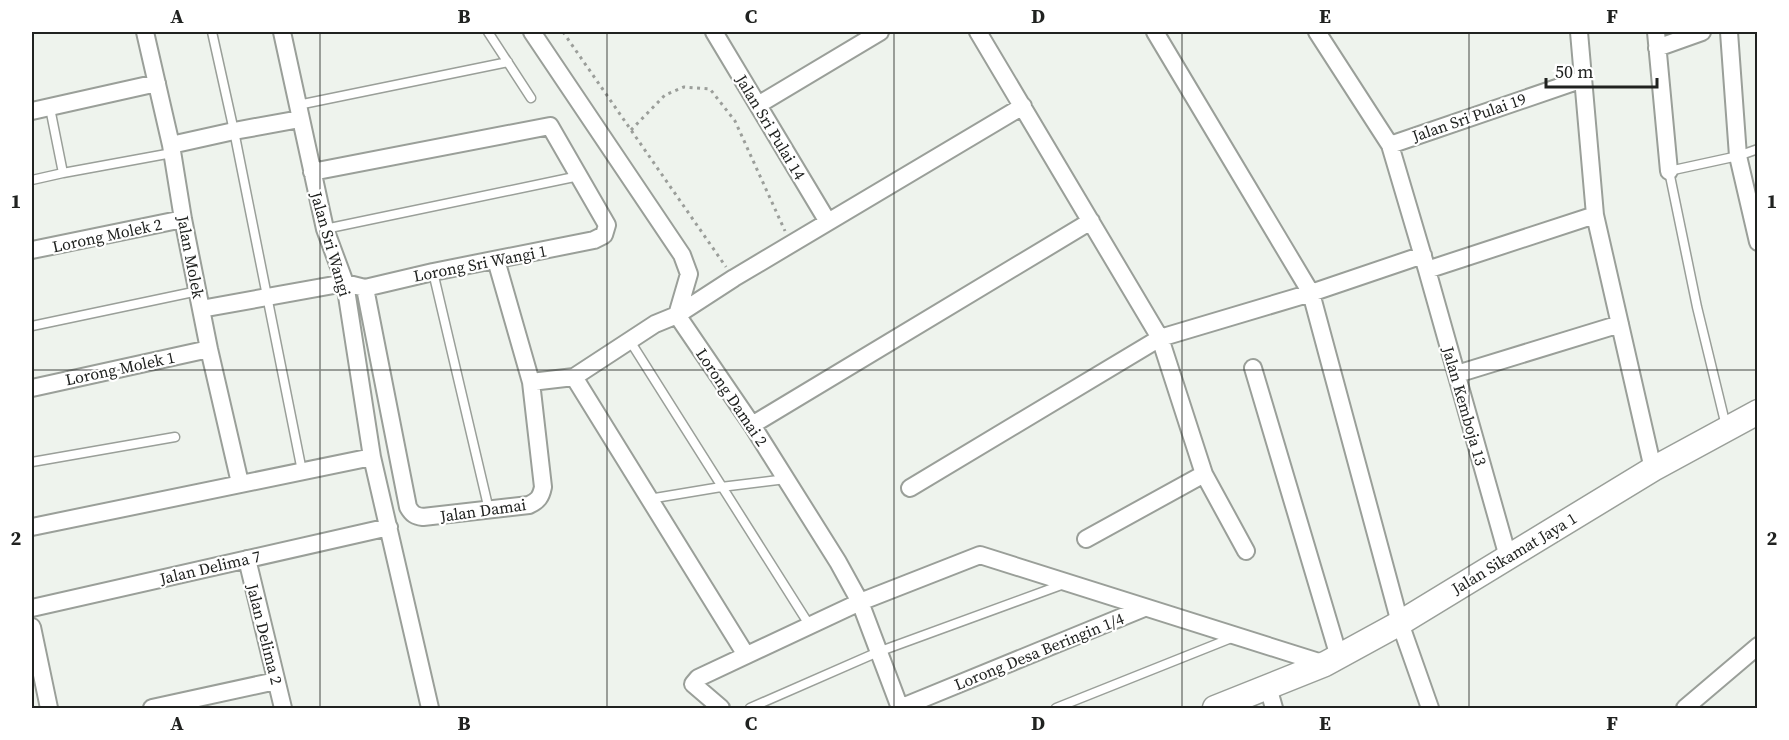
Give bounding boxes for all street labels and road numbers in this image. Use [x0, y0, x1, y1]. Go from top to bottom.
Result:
street label: Jalan Sri Pulai 14 [730, 69, 811, 184]
street label: Jalan Sri Pulai 19 [1408, 87, 1529, 147]
street label: Jalan Sri Wangi [305, 188, 357, 299]
street label: Lorong Molek 2 [50, 213, 164, 257]
street label: Jalan Molek [172, 213, 210, 301]
street label: Lorong Sri Wangi 1 [412, 239, 548, 287]
street label: Jalan Kemboja 13 [1437, 343, 1493, 468]
street label: Lorong Damai 2 [691, 344, 773, 450]
street label: Lorong Molek 1 [63, 346, 177, 390]
street label: Jalan Damai [438, 493, 528, 527]
street label: Jalan Sikamat Jaya 1 [1446, 507, 1581, 600]
street label: Jalan Delima 7 [156, 545, 263, 590]
street label: Jalan Delima 2 [242, 580, 288, 687]
street label: Lorong Desa Beringin 1/4 [951, 607, 1127, 695]

